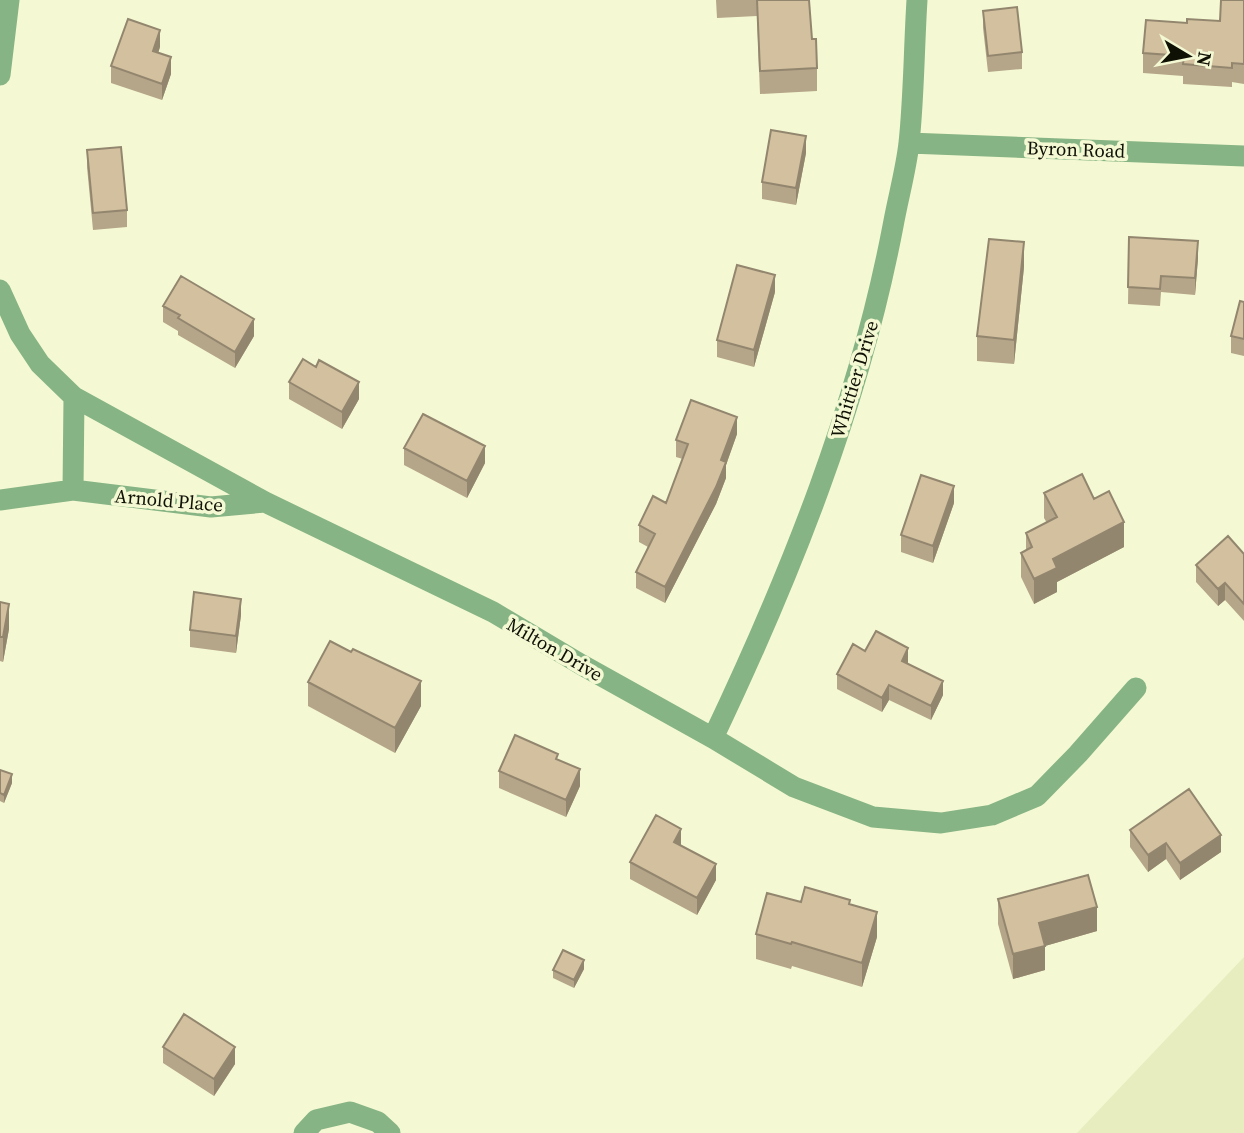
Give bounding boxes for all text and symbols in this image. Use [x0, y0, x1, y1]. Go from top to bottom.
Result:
north arrow [1153, 21, 1223, 91]
text: N [1191, 50, 1219, 68]
street label: Byron Road [1026, 134, 1126, 164]
street label: Whittier Drive [824, 317, 884, 441]
street label: Arnold Place [114, 482, 224, 518]
street label: Milton Drive [502, 611, 608, 687]

